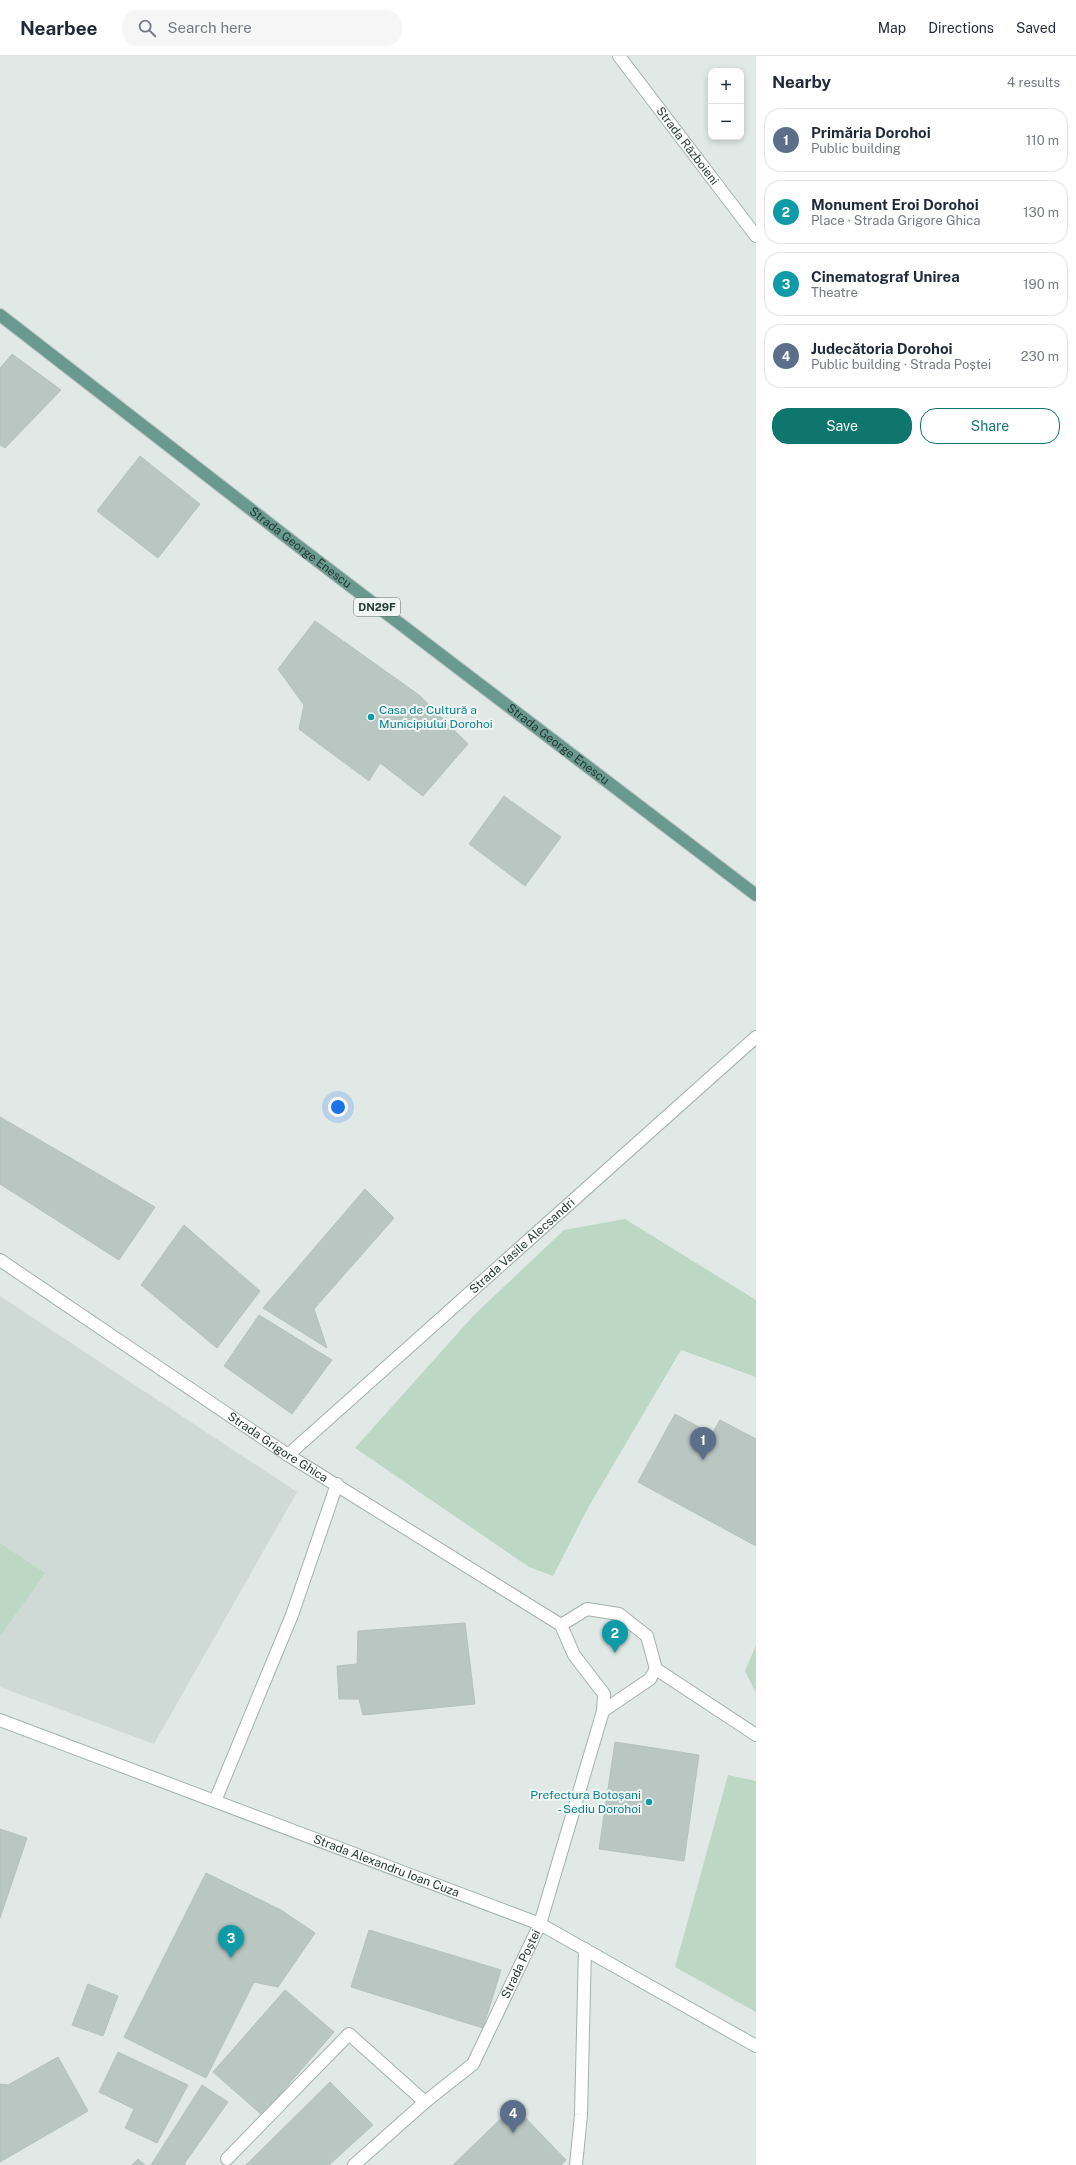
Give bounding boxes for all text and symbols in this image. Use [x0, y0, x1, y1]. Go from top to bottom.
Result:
search box [122, 10, 402, 46]
text: Nearbee [20, 17, 98, 39]
icon: search [136, 17, 158, 39]
text: Search here [168, 19, 252, 36]
text: Map [878, 20, 906, 36]
text: Directions [928, 20, 994, 36]
text: Saved [1016, 20, 1056, 36]
map controls [708, 68, 744, 140]
button: + [708, 68, 744, 104]
text: Nearby [772, 72, 831, 92]
text: 4 results [1007, 75, 1060, 90]
street label: Strada Războieni [653, 104, 722, 188]
button: − [708, 104, 744, 140]
text: Primăria Dorohoi [811, 124, 931, 141]
text: 1 [783, 133, 789, 148]
text: 110 m [1026, 133, 1059, 148]
text: Public building [811, 141, 901, 156]
text: Monument Eroi Dorohoi [811, 196, 979, 213]
text: 2 [782, 205, 790, 220]
text: 130 m [1023, 205, 1059, 220]
text: Place · Strada Grigore Ghica [811, 213, 980, 228]
text: Cinematograf Unirea [811, 268, 960, 285]
text: 3 [782, 277, 790, 292]
text: 190 m [1023, 277, 1059, 292]
text: Theatre [811, 285, 858, 300]
text: Judecătoria Dorohoi [811, 340, 953, 357]
text: 4 [782, 349, 790, 364]
text: 230 m [1021, 349, 1059, 364]
text: Public building · Strada Poștei [811, 357, 991, 372]
button: Save [772, 408, 912, 444]
button: Share [920, 408, 1060, 444]
street label: Strada George Enescu [247, 504, 354, 591]
road number: DN29F [354, 598, 400, 616]
street label: Strada George Enescu [504, 701, 612, 788]
place label: Casa de Cultură a Municipiului Dorohoi [379, 703, 493, 731]
marker: Casa de Cultură a Municipiului Dorohoi [366, 712, 376, 722]
your location [328, 1097, 348, 1117]
street label: Strada Vasile Alecsandri [467, 1195, 578, 1296]
street label: Strada Grigore Ghica [225, 1409, 330, 1485]
pin: 1 [690, 1427, 716, 1460]
pin: 2 [602, 1620, 628, 1653]
place label: Prefectura Botoșani - Sediu Dorohoi [530, 1788, 641, 1816]
marker: Prefectura Botoșani - Sediu Dorohoi [644, 1797, 654, 1807]
street label: Strada Alexandru Ioan Cuza [311, 1832, 461, 1900]
pin: 3 [218, 1925, 244, 1958]
street label: Strada Poștei [498, 1927, 543, 2001]
pin: 4 [500, 2100, 526, 2133]

